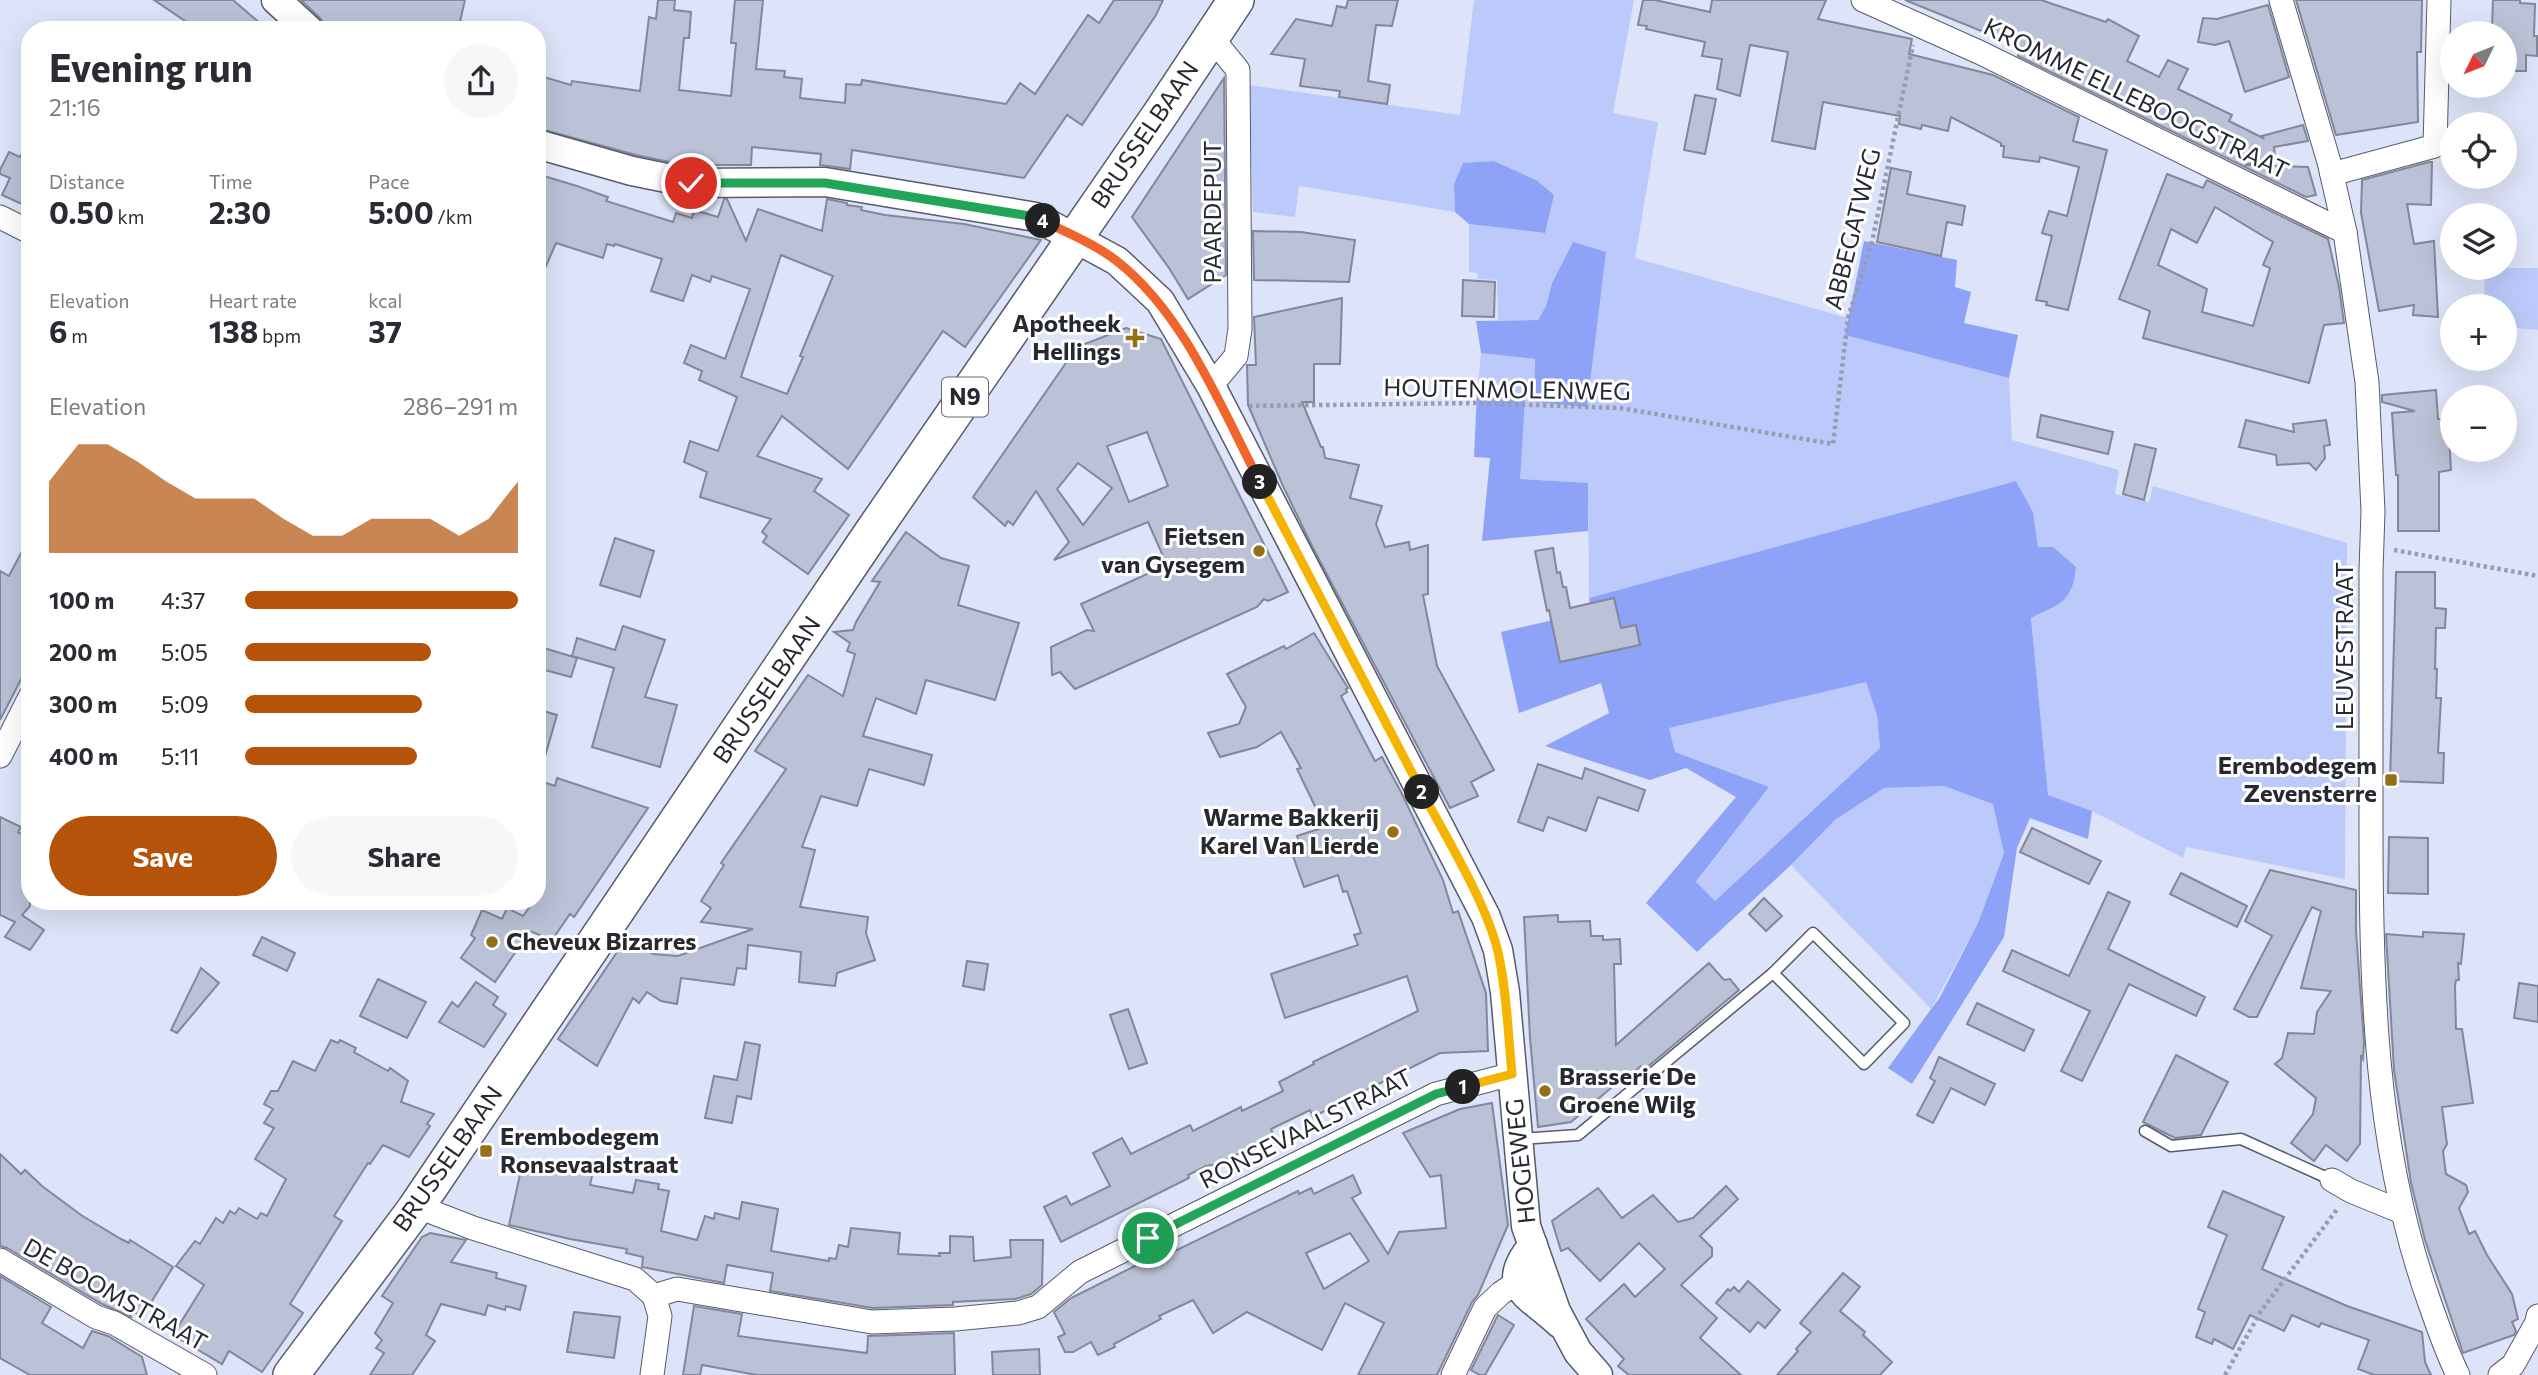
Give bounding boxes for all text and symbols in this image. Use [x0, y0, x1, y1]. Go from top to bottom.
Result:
street label: KROMME ELLEBOOGSTRAAT [1979, 11, 2294, 184]
north arrow [2440, 21, 2516, 98]
map controls [2440, 21, 2517, 462]
text: Evening run [49, 43, 253, 90]
button: share [444, 44, 518, 118]
street label: BRUSSELBAAN [1084, 55, 1204, 213]
text: 21:16 [49, 93, 101, 121]
button: locate [2440, 112, 2517, 189]
street label: PAARDEPUT [1197, 141, 1226, 283]
street label: ABBEGATWEG [1817, 145, 1886, 312]
pin [661, 153, 721, 213]
icon: check [672, 164, 710, 202]
text: Distance [49, 170, 125, 193]
text: Time [209, 170, 252, 193]
text: Pace [368, 170, 410, 193]
text: 0.50 [49, 193, 114, 230]
text: 2:30 [209, 193, 271, 230]
text: 5:00 [368, 193, 434, 230]
button: layers [2440, 203, 2517, 280]
pin: 4 [1026, 204, 1060, 238]
text: km [114, 205, 144, 228]
text: /km [434, 205, 473, 228]
text: 4 [1037, 209, 1048, 232]
text: Elevation [49, 289, 129, 312]
text: Heart rate [209, 289, 297, 312]
text: kcal [368, 289, 402, 312]
button: + [2440, 294, 2517, 371]
place label: Apotheek Hellings [1012, 308, 1121, 365]
text: 6 [49, 312, 68, 349]
text: 138 [209, 312, 258, 349]
text: 37 [368, 312, 402, 349]
text: m [68, 324, 88, 347]
text: bpm [258, 324, 301, 347]
marker: Apotheek Hellings [1127, 330, 1143, 346]
street label: HOUTENMOLENWEG [1383, 372, 1631, 405]
road number: N9 [942, 378, 988, 416]
button: − [2440, 385, 2517, 462]
text: Elevation [49, 392, 146, 420]
text: 286–291 m [403, 392, 518, 420]
pin: 3 [1242, 464, 1278, 500]
text: 3 [1254, 470, 1265, 493]
place label: Fietsen van Gysegem [1101, 521, 1245, 578]
marker: Fietsen van Gysegem [1251, 543, 1267, 559]
street label: LEUVESTRAAT [2329, 562, 2358, 730]
text: 100 m [49, 586, 114, 614]
text: 4:37 [161, 586, 205, 614]
street label: BRUSSELBAAN [706, 610, 826, 768]
text: 200 m [49, 638, 117, 666]
text: 5:05 [161, 638, 208, 666]
text: 300 m [49, 690, 117, 718]
text: 5:09 [161, 690, 209, 718]
text: 400 m [49, 742, 118, 770]
text: 5:11 [161, 742, 199, 770]
place label: Erembodegem Zevensterre [2218, 750, 2377, 807]
marker: Erembodegem Zevensterre [2383, 772, 2399, 788]
pin: 2 [1404, 774, 1440, 810]
text: 2 [1416, 780, 1427, 803]
place label: Warme Bakkerij Karel Van Lierde [1200, 802, 1379, 859]
button: Save [49, 816, 277, 896]
button: Share [291, 816, 518, 896]
marker: Warme Bakkerij Karel Van Lierde [1385, 824, 1401, 840]
place label: Cheveux Bizarres [506, 926, 696, 955]
marker: Cheveux Bizarres [484, 934, 500, 950]
street label: RONSEVAALSTRAAT [1194, 1061, 1417, 1194]
place label: Brasserie De Groene Wilg [1559, 1061, 1696, 1118]
pin: 1 [1446, 1070, 1480, 1104]
text: 1 [1458, 1075, 1467, 1098]
street label: BRUSSELBAAN [386, 1080, 508, 1237]
marker: Brasserie De Groene Wilg [1537, 1083, 1553, 1099]
street label: HOGEWEG [1499, 1097, 1541, 1225]
place label: Erembodegem Ronsevaalstraat [500, 1121, 678, 1178]
marker: Erembodegem Ronsevaalstraat [478, 1143, 494, 1159]
pin [1118, 1208, 1178, 1268]
icon: arrive [1129, 1219, 1167, 1257]
street label: DE BOOMSTRAAT [19, 1231, 213, 1356]

